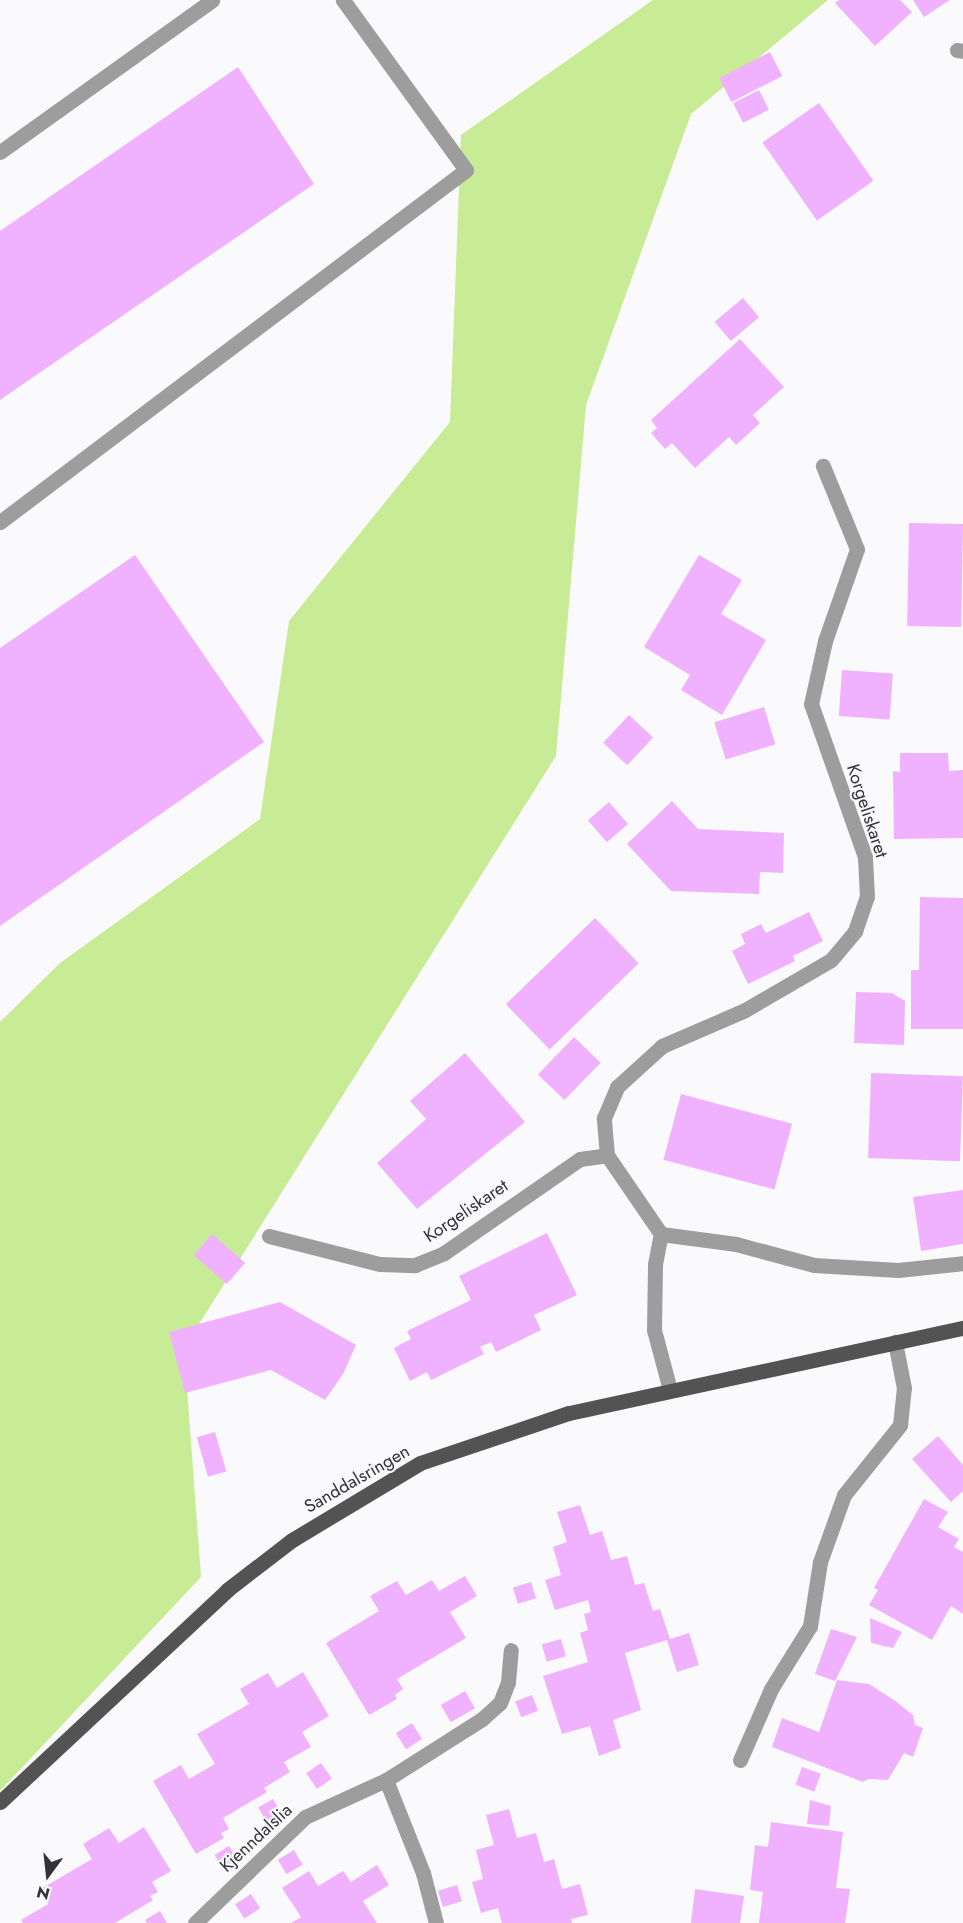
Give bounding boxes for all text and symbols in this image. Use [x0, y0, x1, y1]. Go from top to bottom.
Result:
street label: Korgeliskaret [842, 762, 892, 860]
street label: Korgeliskaret [420, 1175, 512, 1247]
street label: Sanddalsringen [301, 1440, 413, 1518]
street label: Kjenndalslia [215, 1799, 297, 1877]
north arrow [18, 1845, 78, 1905]
text: N [34, 1880, 52, 1906]

